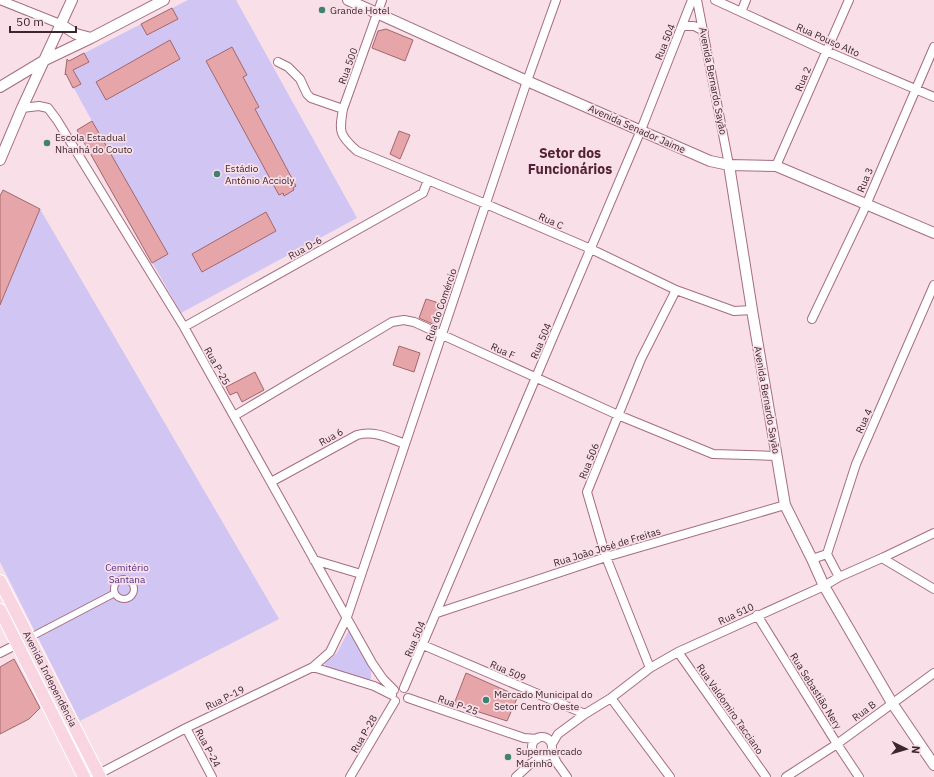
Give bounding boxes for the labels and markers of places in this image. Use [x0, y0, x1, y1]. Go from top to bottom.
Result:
place label: Grande Hotel [330, 4, 390, 17]
marker: Grande Hotel [317, 5, 327, 15]
place label: Escola Estadual Nhanhá do Couto [55, 131, 133, 156]
marker: Escola Estadual Nhanhá do Couto [42, 138, 52, 148]
place label: Estádio Antônio Accioly [225, 162, 294, 187]
marker: Estádio Antônio Accioly [212, 169, 222, 179]
place label: Mercado Municipal do Setor Centro Oeste [494, 688, 593, 713]
marker: Mercado Municipal do Setor Centro Oeste [481, 695, 491, 705]
place label: Supermercado Marinho [516, 745, 582, 770]
marker: Supermercado Marinho [503, 752, 513, 762]

